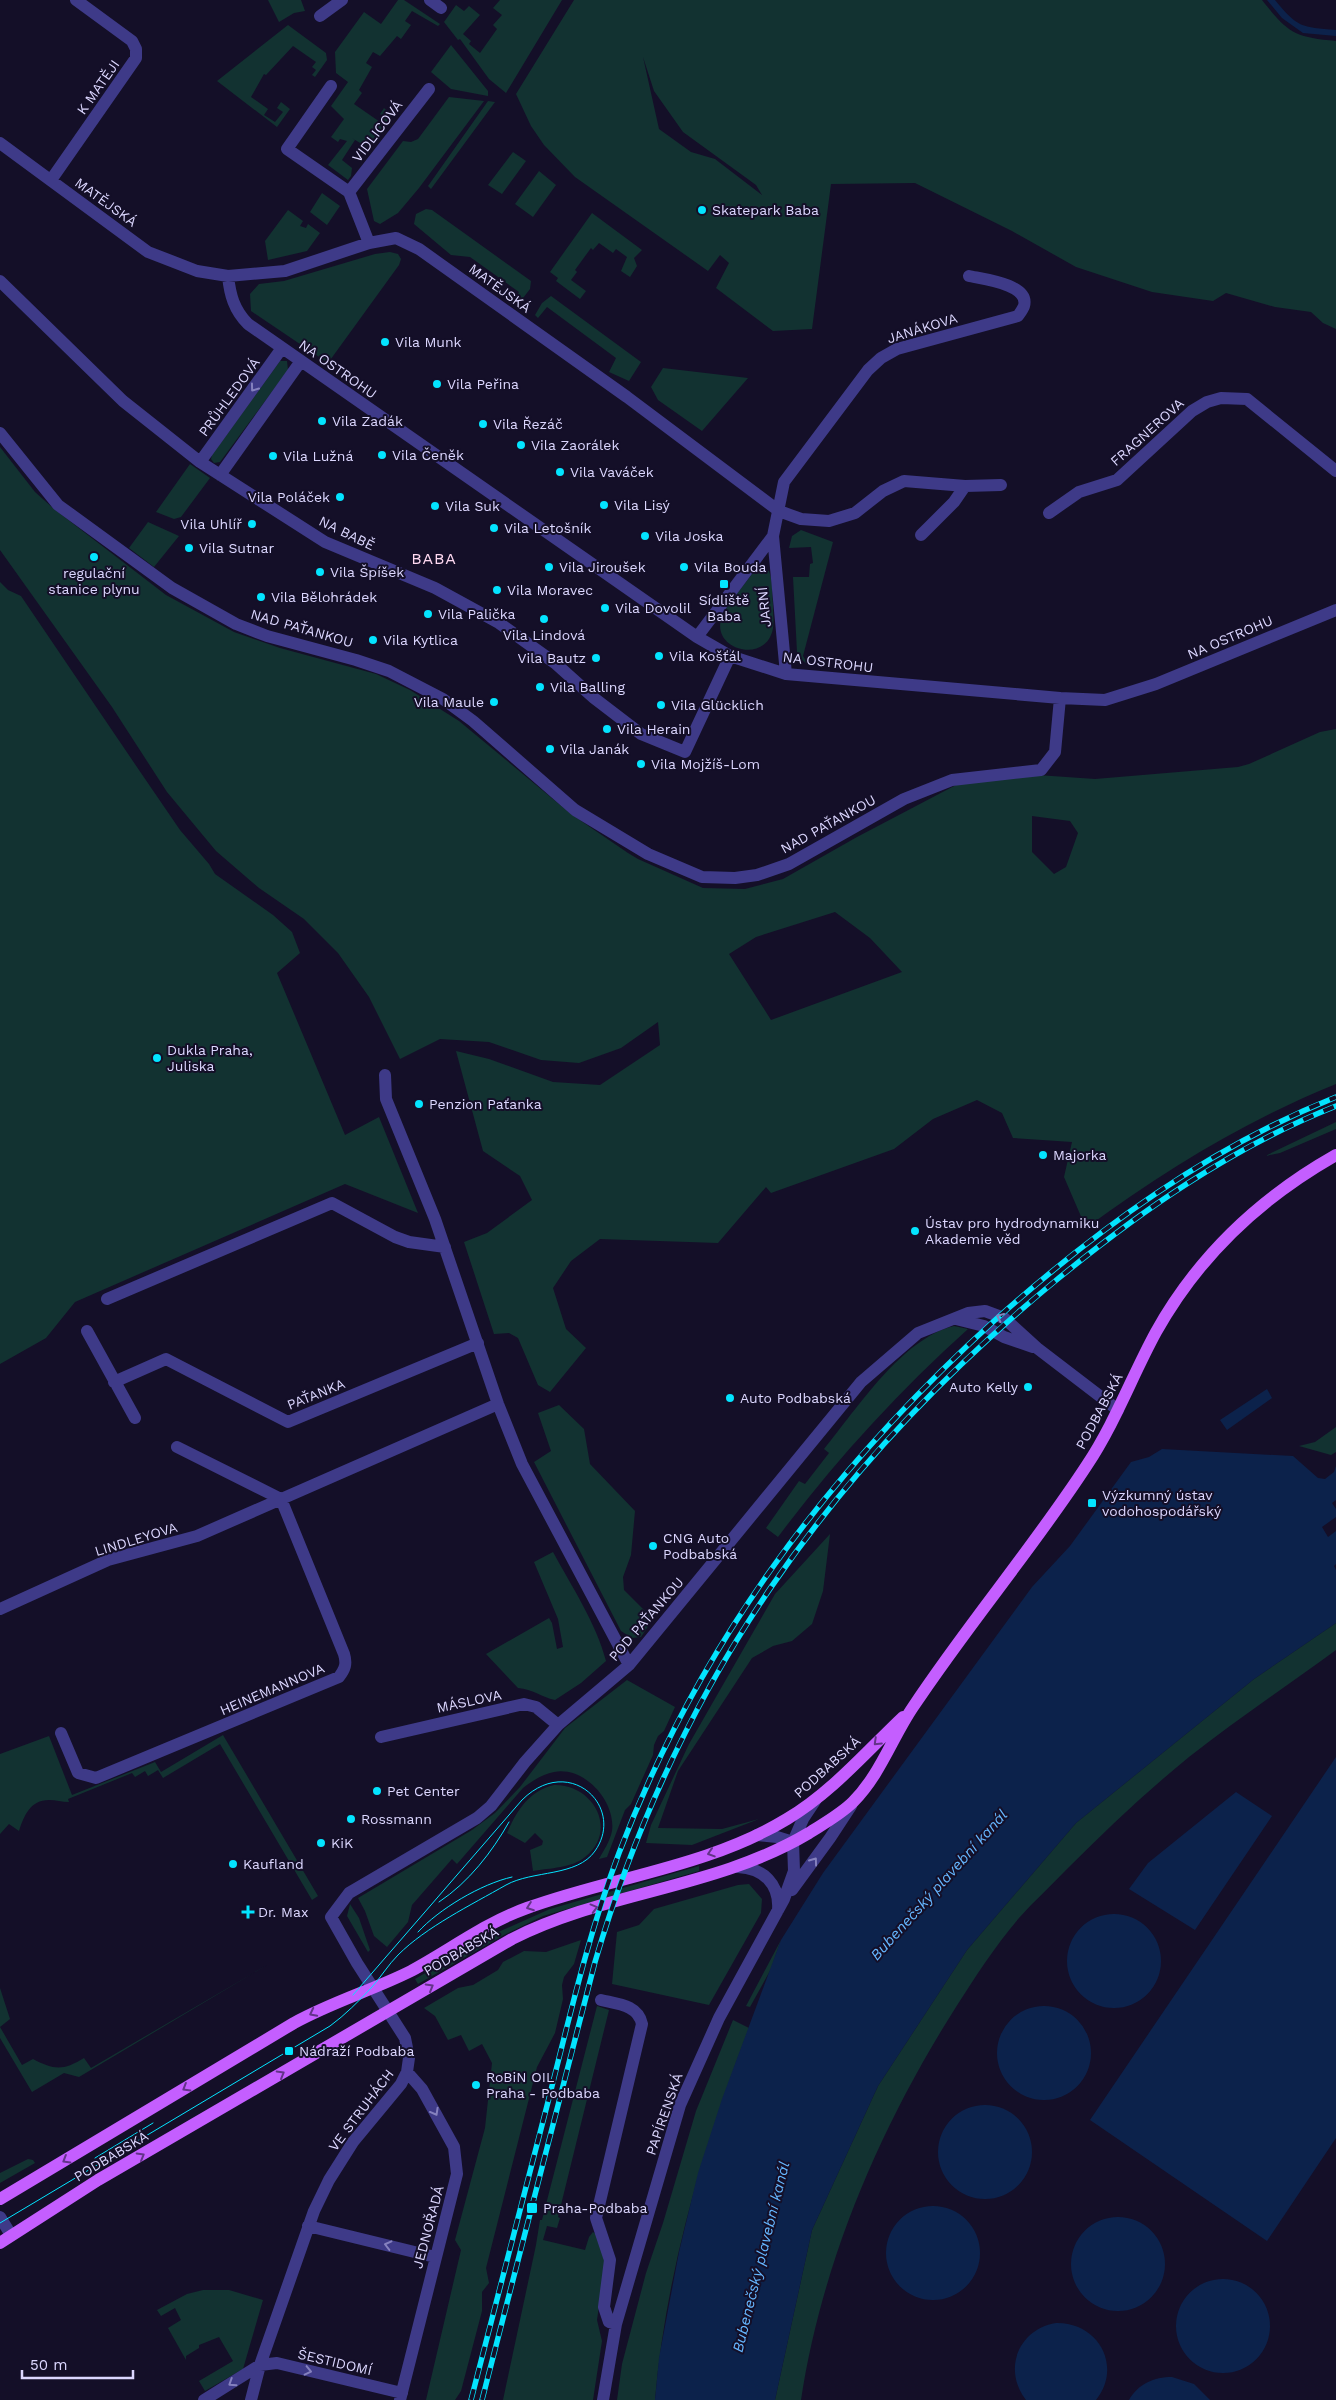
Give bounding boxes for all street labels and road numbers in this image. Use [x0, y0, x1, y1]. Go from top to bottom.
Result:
street label: K MATĚJI [73, 57, 123, 117]
street label: VIDLICOVÁ [349, 97, 405, 165]
street label: MATĚJSKÁ [72, 174, 140, 230]
street label: MATĚJSKÁ [466, 260, 534, 316]
street label: JANÁKOVA [885, 310, 959, 346]
street label: NA OSTROHU [296, 336, 380, 402]
street label: PRŮHLEDOVÁ [195, 355, 263, 439]
street label: FRAGNEROVA [1107, 395, 1187, 469]
street label: NA BABĚ [317, 513, 378, 553]
street label: JARNÍ [754, 586, 774, 628]
street label: NAD PAŤANKOU [249, 606, 355, 650]
street label: NA OSTROHU [1185, 612, 1275, 662]
street label: NA OSTROHU [782, 649, 874, 675]
street label: NAD PAŤANKOU [778, 791, 878, 857]
street label: PODBABSKÁ [1072, 1370, 1126, 1452]
street label: PAŤANKA [285, 1375, 347, 1413]
street label: LINDLEYOVA [93, 1519, 179, 1559]
street label: POD PAŤANKOU [605, 1574, 687, 1664]
street label: HEINEMANNOVA [217, 1660, 327, 1718]
street label: MÁSLOVA [435, 1686, 503, 1716]
street label: PODBABSKÁ [790, 1733, 864, 1801]
street label: PODBABSKÁ [421, 1923, 501, 1979]
street label: VE STRUHÁCH [325, 2066, 397, 2154]
street label: PAPÍRENSKÁ [642, 2071, 686, 2157]
street label: PODBABSKÁ [71, 2128, 151, 2184]
street label: JEDNOŘADÁ [409, 2184, 447, 2270]
street label: ŠESTIDOMÍ [296, 2346, 374, 2378]

